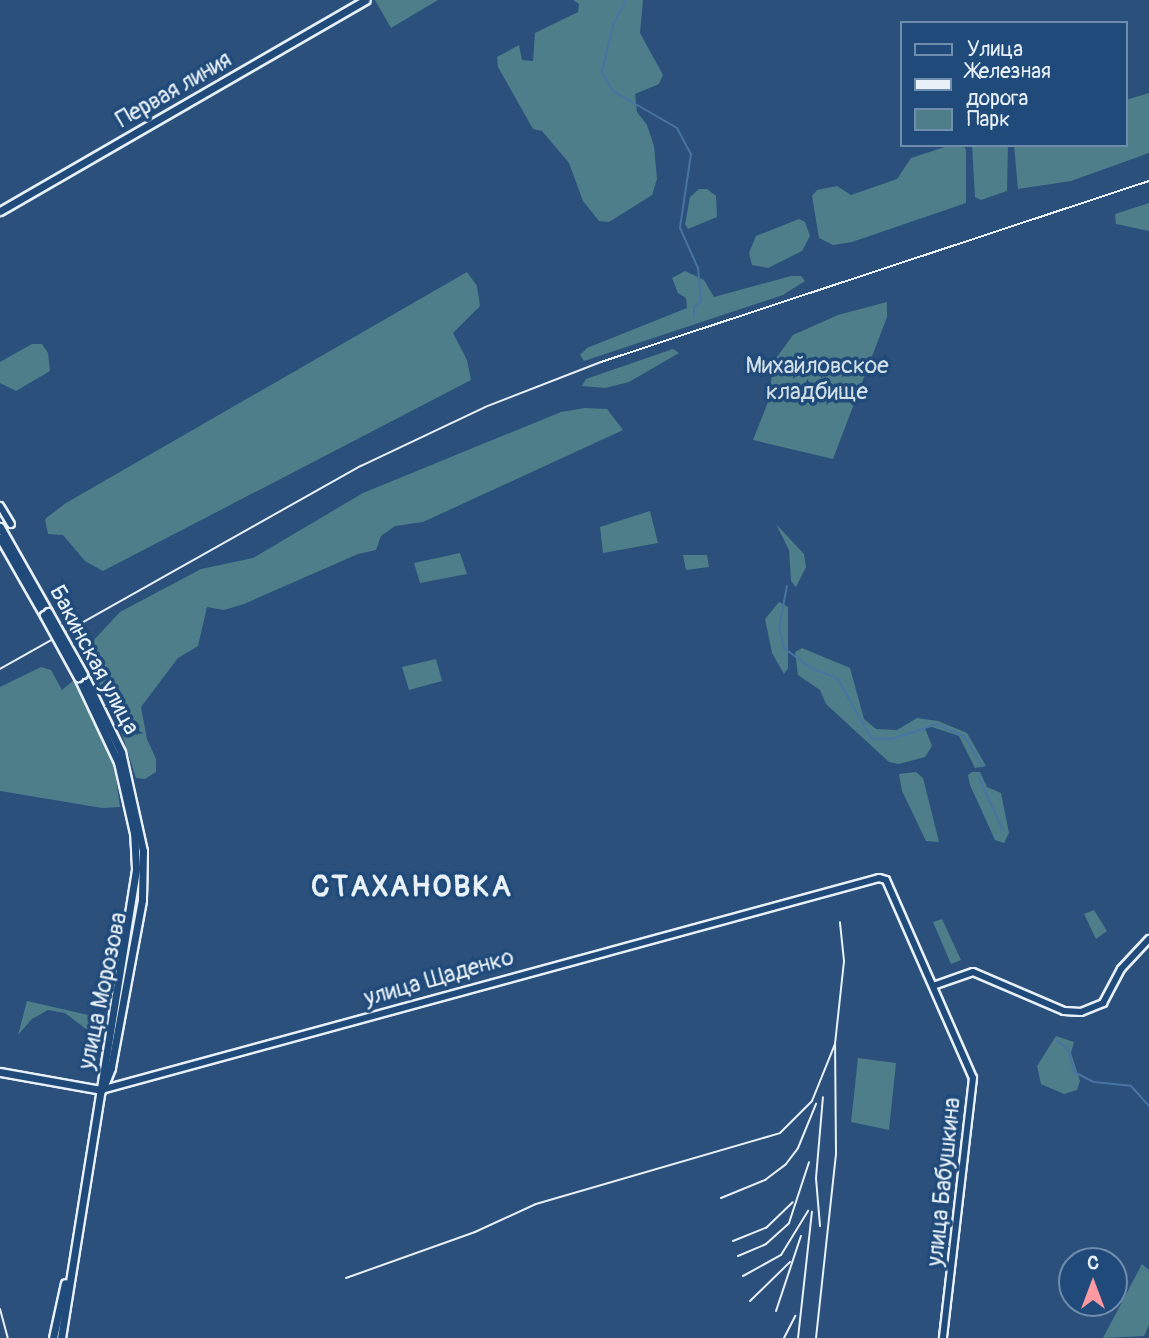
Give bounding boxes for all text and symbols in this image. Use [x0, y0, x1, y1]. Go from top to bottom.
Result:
legend [900, 21, 1128, 147]
text: Улица [967, 36, 1023, 63]
street label: Первая линия [111, 46, 237, 134]
text: Железная дорога [966, 58, 1051, 112]
text: Парк [967, 106, 1010, 133]
park label: Михайловское кладбище [745, 352, 889, 406]
street label: Бакинская улица [43, 581, 145, 739]
district label: СТАХАНОВКА [312, 869, 512, 905]
street label: улица Морозова [73, 910, 133, 1072]
street label: улица Щаденко [361, 943, 517, 1013]
street label: улица Бабушкина [921, 1096, 967, 1268]
north arrow [1058, 1247, 1128, 1317]
text: С [1087, 1251, 1099, 1275]

